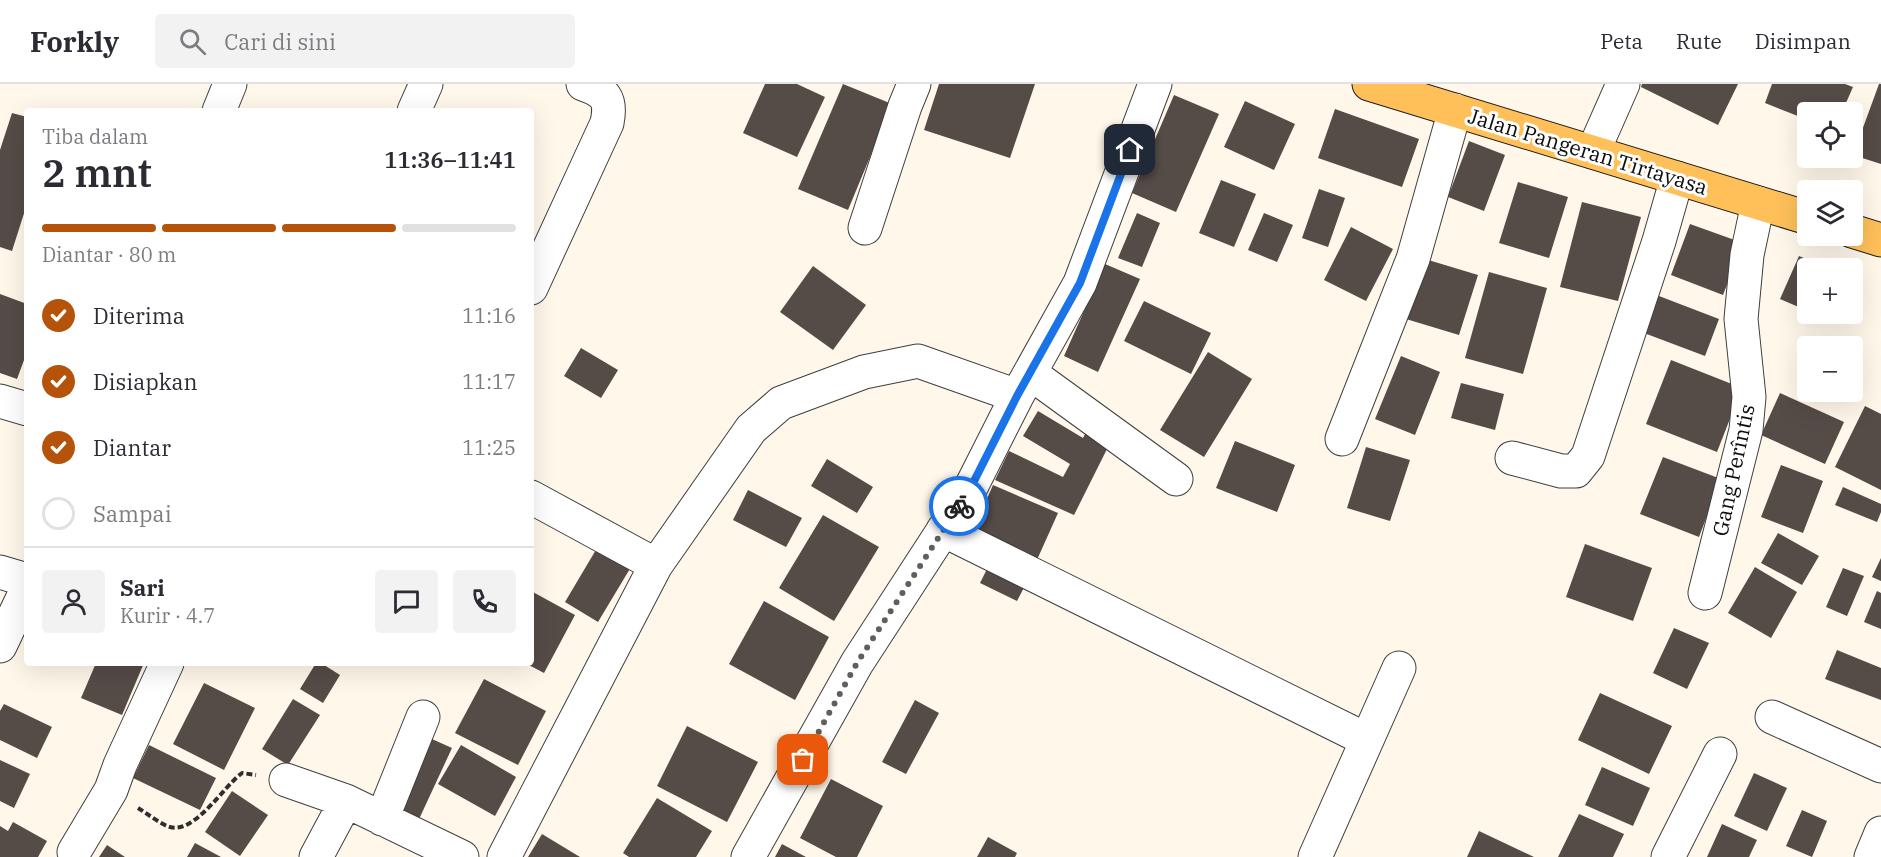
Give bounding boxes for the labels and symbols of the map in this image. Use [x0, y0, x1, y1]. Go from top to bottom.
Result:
street label: Jalan Pangeran Tirtayasa [1465, 101, 1711, 201]
pin [1104, 124, 1155, 175]
street label: Gang Perîntis [1705, 401, 1761, 539]
courier [929, 476, 989, 536]
pin [777, 734, 828, 785]

